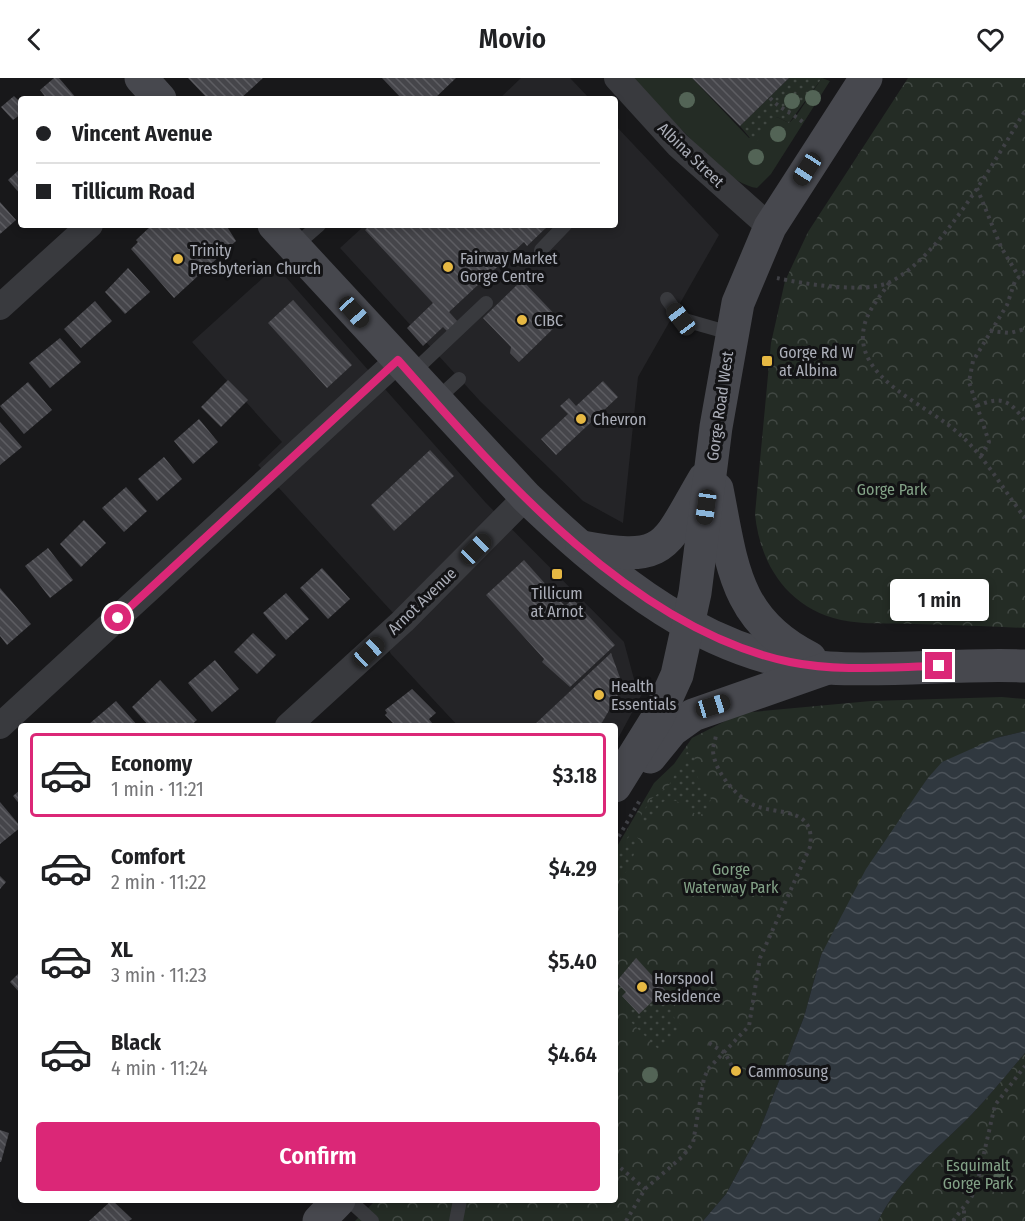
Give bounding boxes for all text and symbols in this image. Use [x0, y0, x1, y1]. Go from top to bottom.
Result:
icon: back [18, 23, 51, 56]
text: Movio [479, 23, 546, 55]
icon: heart [974, 23, 1007, 56]
street label: Albina Street [654, 119, 729, 192]
text: Vincent Avenue [72, 120, 212, 147]
car [790, 149, 824, 189]
text: Tillicum Road [72, 178, 195, 205]
place label: Trinity Presbyterian Church [190, 241, 321, 278]
place label: Fairway Market Gorge Centre [460, 249, 558, 286]
marker: Trinity Presbyterian Church [171, 252, 185, 266]
marker: Fairway Market Gorge Centre [441, 260, 455, 274]
car [335, 293, 373, 331]
car [663, 299, 699, 339]
place label: CIBC [534, 311, 563, 330]
marker: CIBC [515, 313, 529, 327]
place label: Gorge Rd W at Albina [779, 343, 854, 380]
street label: Gorge Road West [703, 349, 737, 462]
marker: Gorge Rd W at Albina [760, 354, 774, 368]
place label: Chevron [593, 410, 646, 429]
marker: Chevron [574, 412, 588, 426]
park label: Gorge Park [857, 480, 928, 499]
car [695, 488, 717, 526]
car [457, 530, 495, 568]
street label: Arnot Avenue [384, 564, 460, 638]
marker: Tillicum at Arnot [550, 567, 564, 581]
callout: 1 min [890, 579, 988, 621]
place label: Tillicum at Arnot [531, 584, 584, 621]
text: 1 min [918, 588, 961, 612]
route start [104, 604, 131, 631]
car [350, 633, 388, 671]
route end [925, 652, 952, 679]
place label: Health Essentials [611, 677, 676, 714]
marker: Health Essentials [592, 688, 606, 702]
car [693, 692, 733, 720]
icon: car [39, 748, 93, 802]
text: Economy [111, 750, 192, 777]
text: $3.18 [552, 762, 597, 789]
text: 1 min · 11:21 [111, 777, 204, 801]
icon: car [39, 841, 93, 895]
text: Comfort [111, 843, 185, 870]
text: $4.29 [549, 855, 597, 882]
park label: Gorge Waterway Park [683, 860, 779, 897]
text: 2 min · 11:22 [111, 870, 206, 894]
icon: car [39, 934, 93, 988]
text: XL [111, 936, 133, 963]
text: $5.40 [548, 948, 597, 975]
text: 3 min · 11:23 [111, 963, 207, 987]
place label: Horspool Residence [654, 969, 721, 1006]
marker: Horspool Residence [635, 980, 649, 994]
icon: car [39, 1027, 93, 1081]
text: Black [111, 1029, 161, 1056]
text: $4.64 [548, 1041, 597, 1068]
text: 4 min · 11:24 [111, 1056, 208, 1080]
place label: Cammosung [748, 1062, 828, 1081]
marker: Cammosung [729, 1064, 743, 1078]
button: Confirm [36, 1122, 600, 1191]
park label: Esquimalt Gorge Park [943, 1156, 1014, 1193]

